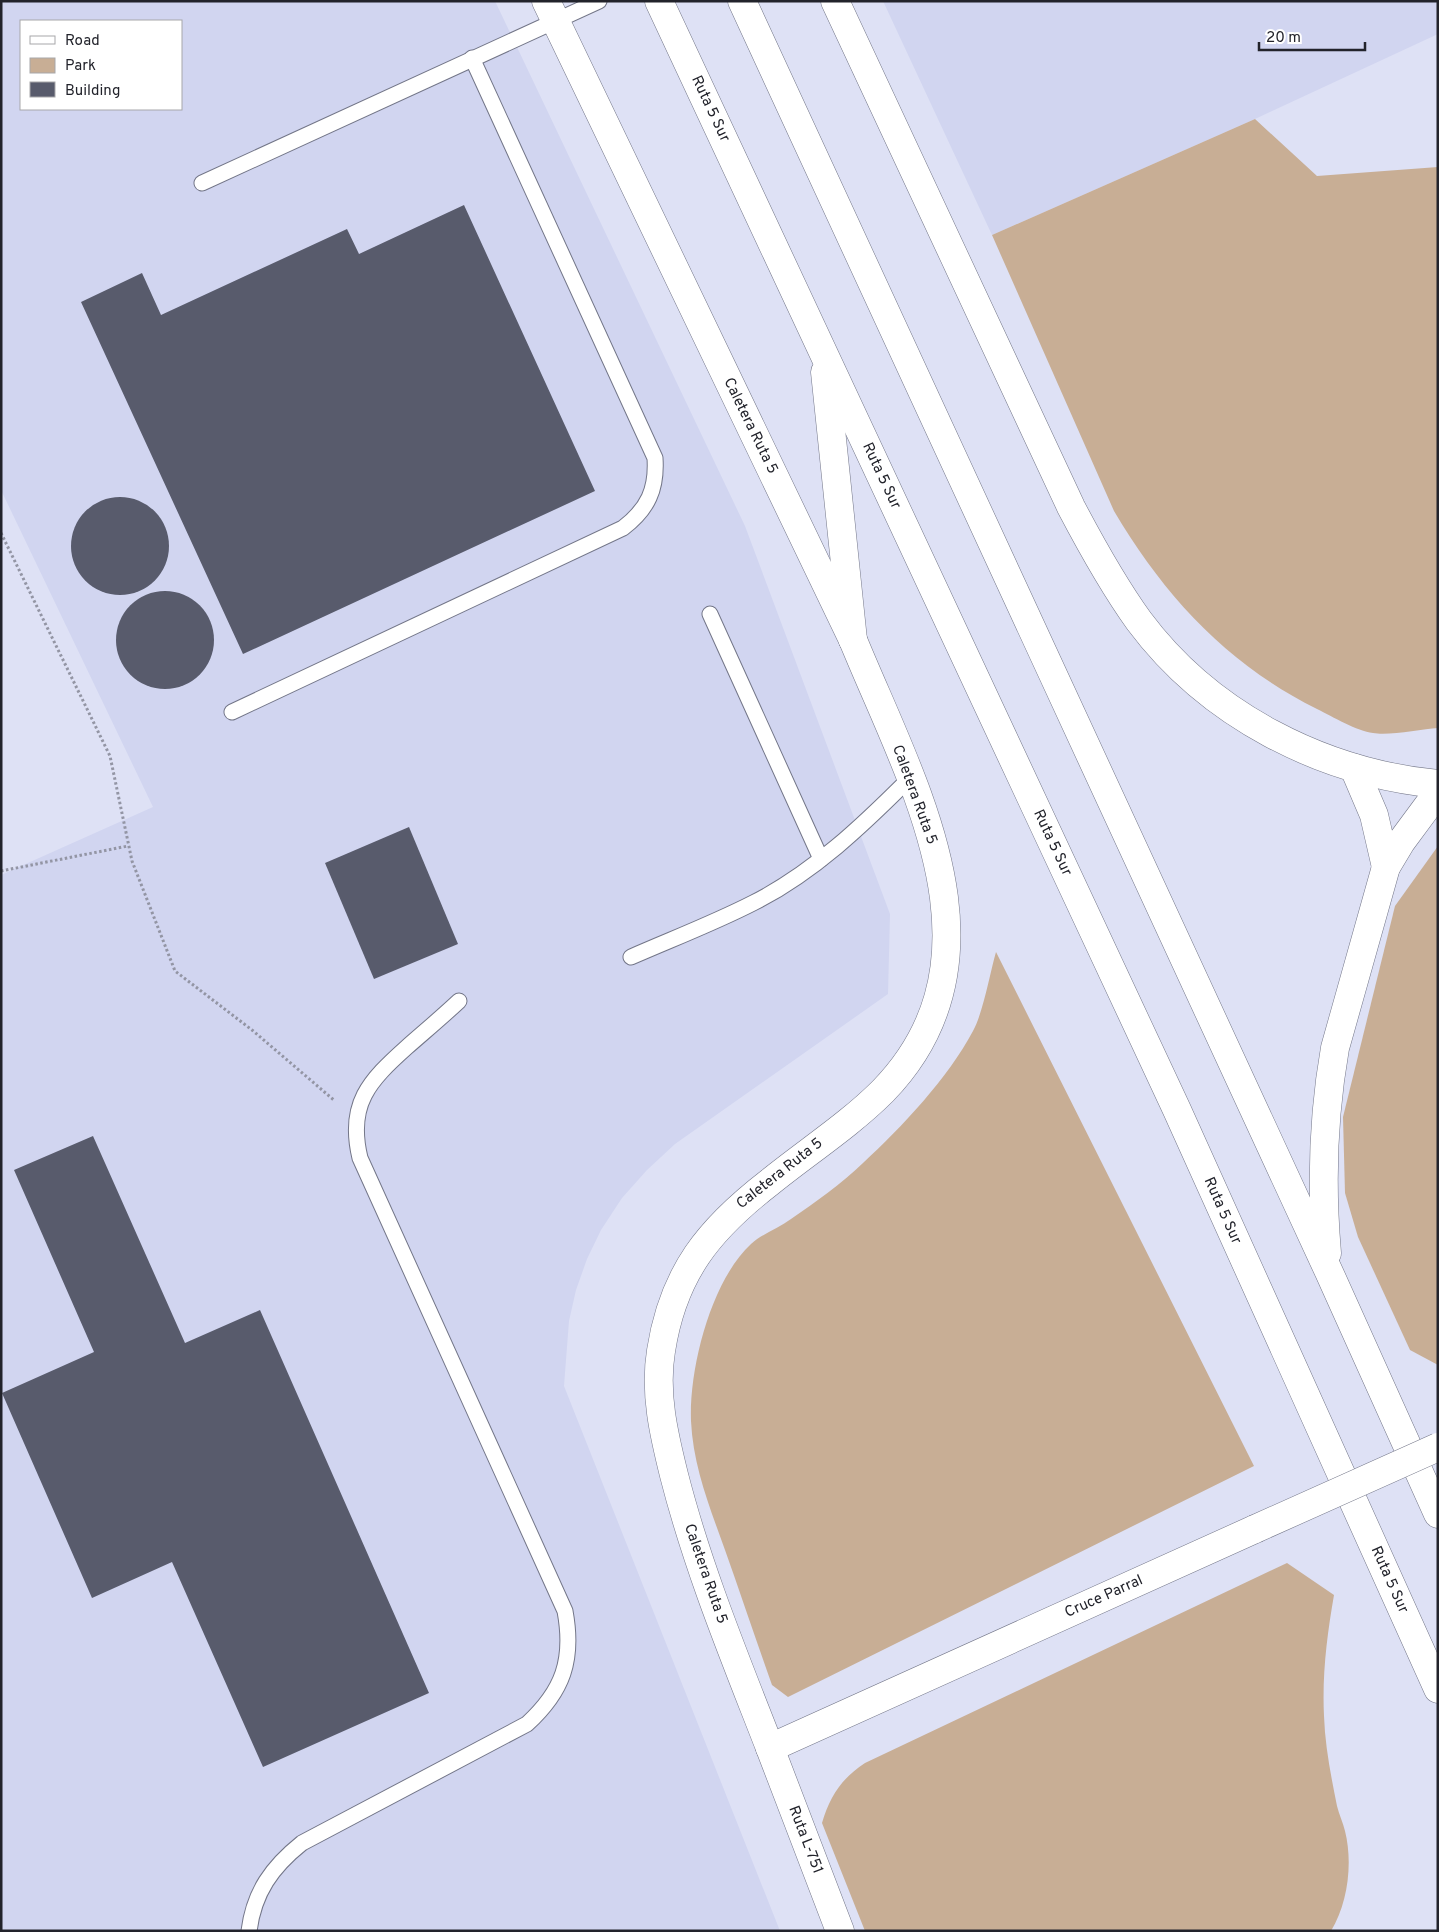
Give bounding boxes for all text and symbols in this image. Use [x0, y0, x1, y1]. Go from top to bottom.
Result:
legend [20, 20, 182, 110]
scale bar [1259, 20, 1365, 52]
text: 20 m [1266, 29, 1301, 48]
text: Road [65, 32, 100, 51]
text: Park [65, 57, 96, 76]
street label: Ruta 5 Sur [686, 73, 734, 145]
text: Building [65, 82, 120, 101]
street label: Caletera Ruta 5 [719, 375, 781, 477]
street label: Ruta 5 Sur [857, 440, 905, 512]
street label: Caletera Ruta 5 [887, 743, 941, 847]
street label: Ruta 5 Sur [1028, 807, 1076, 879]
street label: Caletera Ruta 5 [733, 1134, 827, 1214]
street label: Ruta 5 Sur [1199, 1175, 1245, 1248]
street label: Caletera Ruta 5 [679, 1521, 731, 1627]
street label: Ruta 5 Sur [1366, 1544, 1412, 1617]
street label: Cruce Parral [1062, 1571, 1146, 1623]
street label: Ruta L-751 [783, 1803, 827, 1877]

